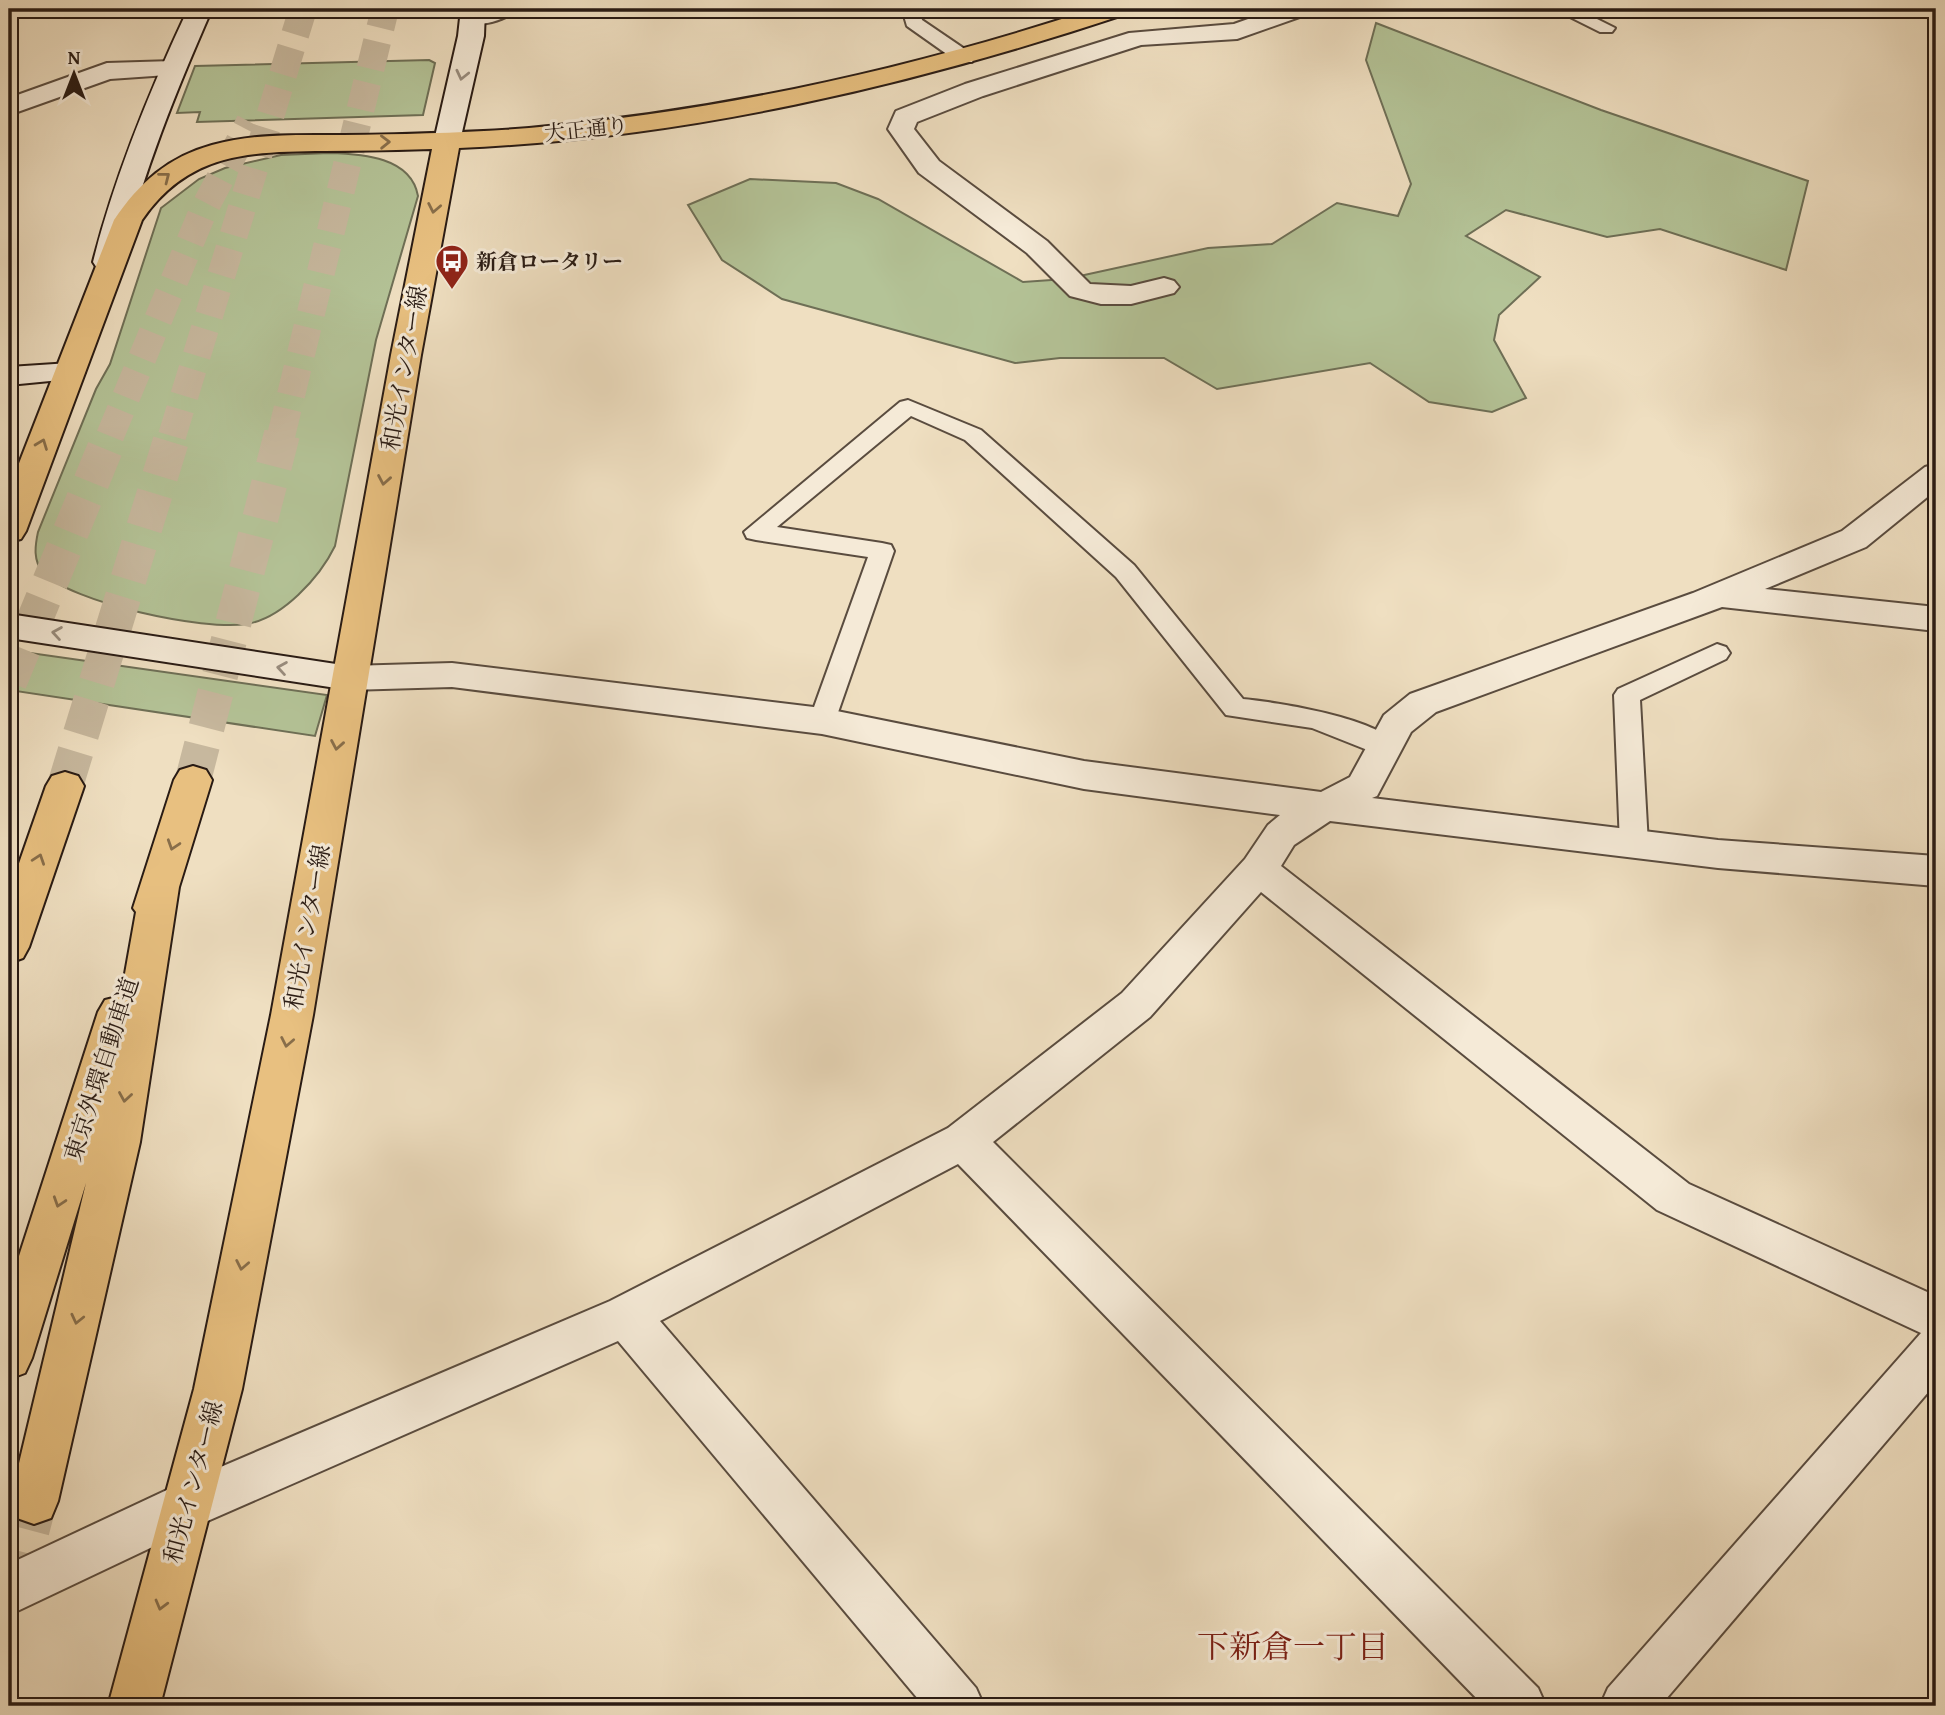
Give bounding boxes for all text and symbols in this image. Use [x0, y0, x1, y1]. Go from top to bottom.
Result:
north arrow [38, 38, 108, 108]
text: N [68, 43, 81, 71]
one-way arrow [456, 69, 470, 81]
street label: 大正通り [543, 109, 629, 149]
one-way arrow [381, 134, 391, 150]
one-way arrow [156, 173, 169, 185]
one-way arrow [428, 202, 443, 214]
bus stop icon: 新倉ロータリー [433, 242, 471, 291]
place label: 新倉ロータリー [476, 246, 623, 277]
street label: 和光インター線 [372, 283, 436, 453]
one-way arrow [34, 439, 48, 451]
one-way arrow [377, 474, 392, 486]
one-way arrow [51, 626, 63, 641]
one-way arrow [276, 661, 288, 676]
one-way arrow [330, 739, 345, 751]
one-way arrow [167, 839, 181, 851]
street label: 和光インター線 [275, 842, 339, 1012]
one-way arrow [31, 854, 45, 866]
street label: 東京外環自動車道 [55, 972, 147, 1166]
one-way arrow [280, 1036, 295, 1048]
one-way arrow [118, 1091, 133, 1103]
one-way arrow [53, 1195, 67, 1208]
one-way arrow [236, 1259, 251, 1271]
one-way arrow [70, 1313, 85, 1325]
street label: 和光インター線 [154, 1397, 232, 1567]
one-way arrow [155, 1599, 169, 1611]
district label: 下新倉一丁目 [1197, 1623, 1389, 1670]

